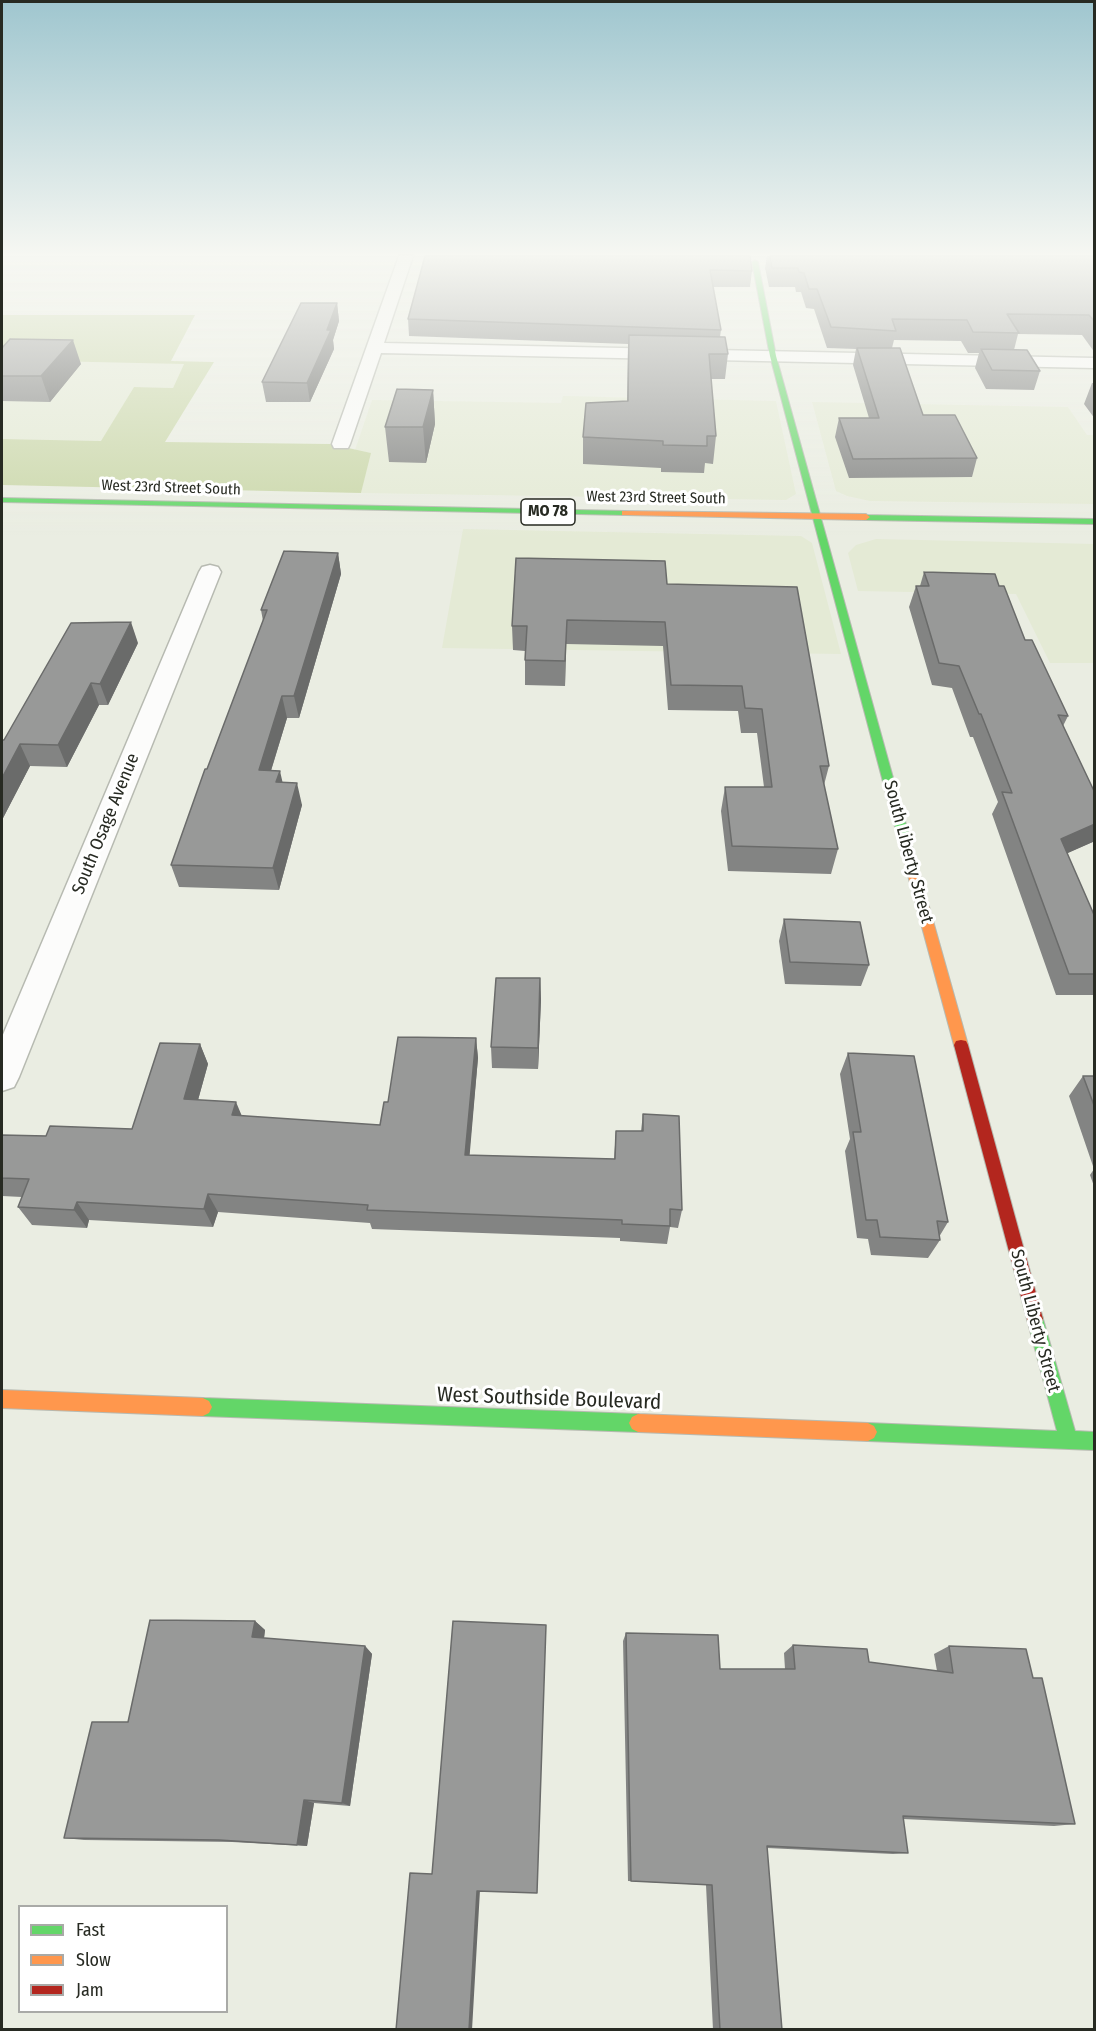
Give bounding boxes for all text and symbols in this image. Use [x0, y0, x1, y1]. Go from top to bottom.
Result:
street label: West 23rd Street South [101, 477, 241, 499]
street label: West 23rd Street South [586, 488, 726, 508]
road number: MO 78 [521, 499, 575, 525]
street label: South Osage Avenue [68, 750, 144, 898]
street label: South Liberty Street [879, 778, 937, 926]
street label: South Liberty Street [1006, 1247, 1064, 1395]
street label: West Southside Boulevard [436, 1382, 662, 1416]
legend [18, 1905, 228, 2013]
text: Fast [76, 1919, 105, 1941]
text: Slow [76, 1949, 111, 1971]
text: Jam [76, 1979, 104, 2001]

